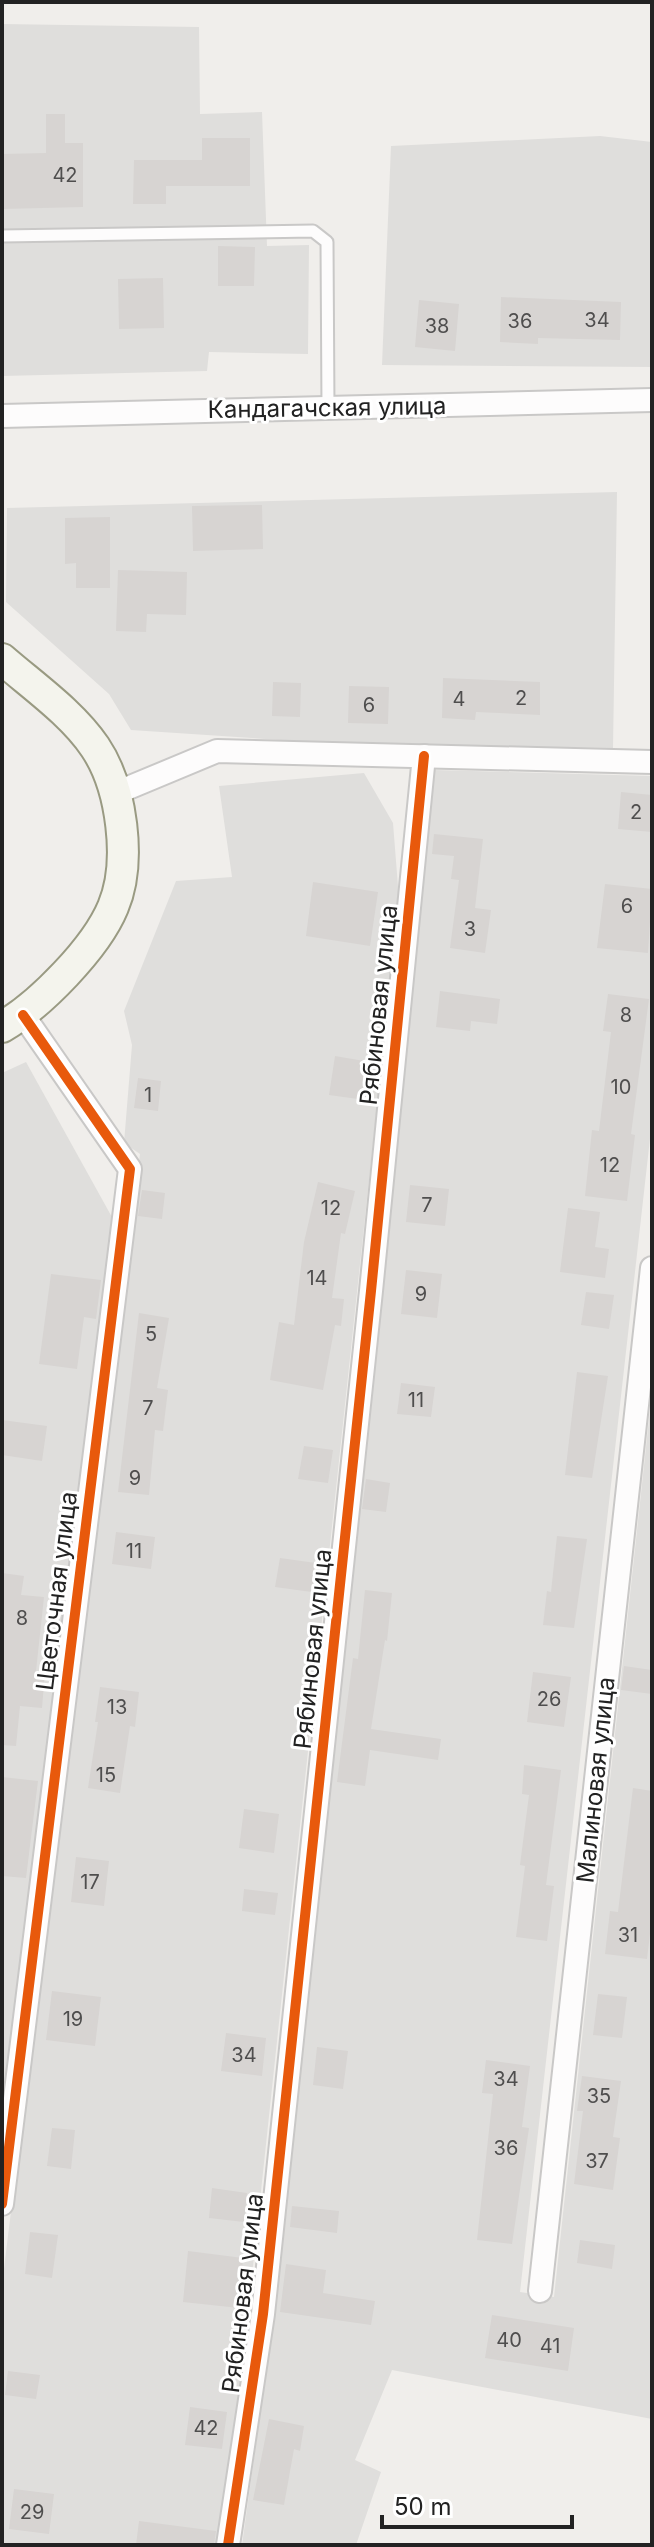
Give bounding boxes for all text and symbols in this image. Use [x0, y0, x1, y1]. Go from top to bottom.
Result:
house number: 42 [52, 163, 78, 187]
house number: 34 [584, 308, 610, 332]
house number: 36 [508, 309, 532, 333]
house number: 38 [425, 314, 449, 338]
street label: Кандагачская улица [207, 391, 447, 424]
house number: 2 [515, 686, 527, 710]
house number: 4 [453, 687, 465, 711]
house number: 6 [363, 693, 375, 717]
house number: 2 [630, 800, 642, 824]
house number: 6 [621, 894, 633, 918]
street label: Рябиновая улица [354, 904, 403, 1106]
house number: 3 [464, 917, 476, 941]
house number: 8 [620, 1003, 632, 1027]
house number: 10 [611, 1075, 631, 1099]
house number: 1 [144, 1083, 152, 1107]
house number: 12 [600, 1153, 620, 1177]
house number: 7 [421, 1193, 433, 1217]
house number: 12 [321, 1196, 341, 1220]
house number: 14 [306, 1266, 328, 1290]
house number: 9 [415, 1282, 427, 1306]
house number: 5 [145, 1322, 157, 1346]
house number: 11 [408, 1388, 424, 1412]
house number: 7 [142, 1396, 154, 1420]
house number: 9 [129, 1466, 141, 1490]
street label: Цветочная улица [30, 1490, 83, 1692]
house number: 11 [126, 1539, 142, 1563]
street label: Рябиновая улица [288, 1548, 337, 1750]
house number: 8 [16, 1606, 28, 1630]
street label: Малиновая улица [570, 1675, 621, 1884]
house number: 26 [537, 1687, 561, 1711]
house number: 13 [107, 1695, 127, 1719]
house number: 15 [96, 1763, 116, 1787]
house number: 17 [80, 1870, 100, 1894]
house number: 31 [618, 1923, 638, 1947]
house number: 19 [63, 2007, 83, 2031]
house number: 34 [231, 2043, 257, 2067]
house number: 34 [493, 2067, 519, 2091]
house number: 35 [587, 2084, 611, 2108]
house number: 36 [494, 2136, 518, 2160]
house number: 37 [585, 2149, 609, 2173]
street label: Рябиновая улица [216, 2191, 269, 2394]
house number: 40 [496, 2328, 522, 2352]
house number: 41 [540, 2334, 560, 2358]
house number: 42 [193, 2416, 219, 2440]
scale bar [382, 2479, 572, 2529]
text: 50 m [394, 2492, 452, 2521]
house number: 29 [20, 2500, 44, 2524]

